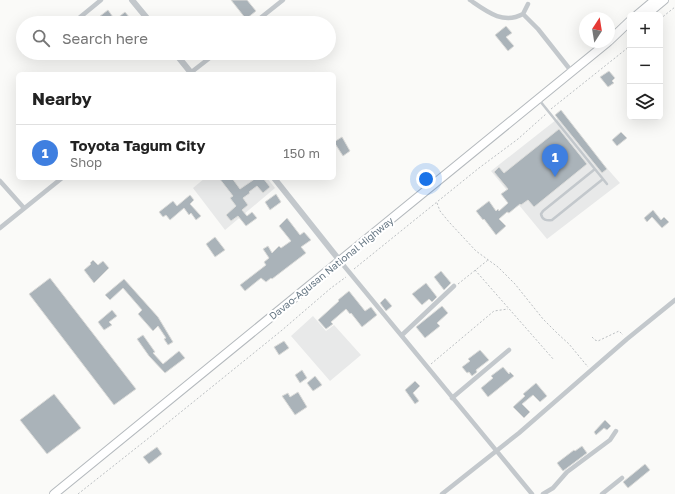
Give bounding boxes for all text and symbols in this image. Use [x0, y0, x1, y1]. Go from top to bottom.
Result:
north arrow [579, 12, 615, 48]
map controls [627, 12, 663, 120]
button: + [627, 12, 663, 48]
search box [16, 16, 336, 60]
icon: search [30, 27, 52, 49]
text: Search here [62, 29, 148, 47]
button: − [627, 48, 663, 84]
button: layers [627, 84, 663, 120]
text: Nearby [32, 88, 92, 109]
text: Toyota Tagum City [70, 136, 206, 154]
pin: 1 [542, 144, 568, 177]
text: 1 [42, 145, 48, 161]
text: 150 m [283, 145, 320, 161]
text: Shop [70, 154, 102, 170]
your location [416, 169, 436, 189]
street label: Davao-Agusan National Highway [266, 214, 396, 322]

